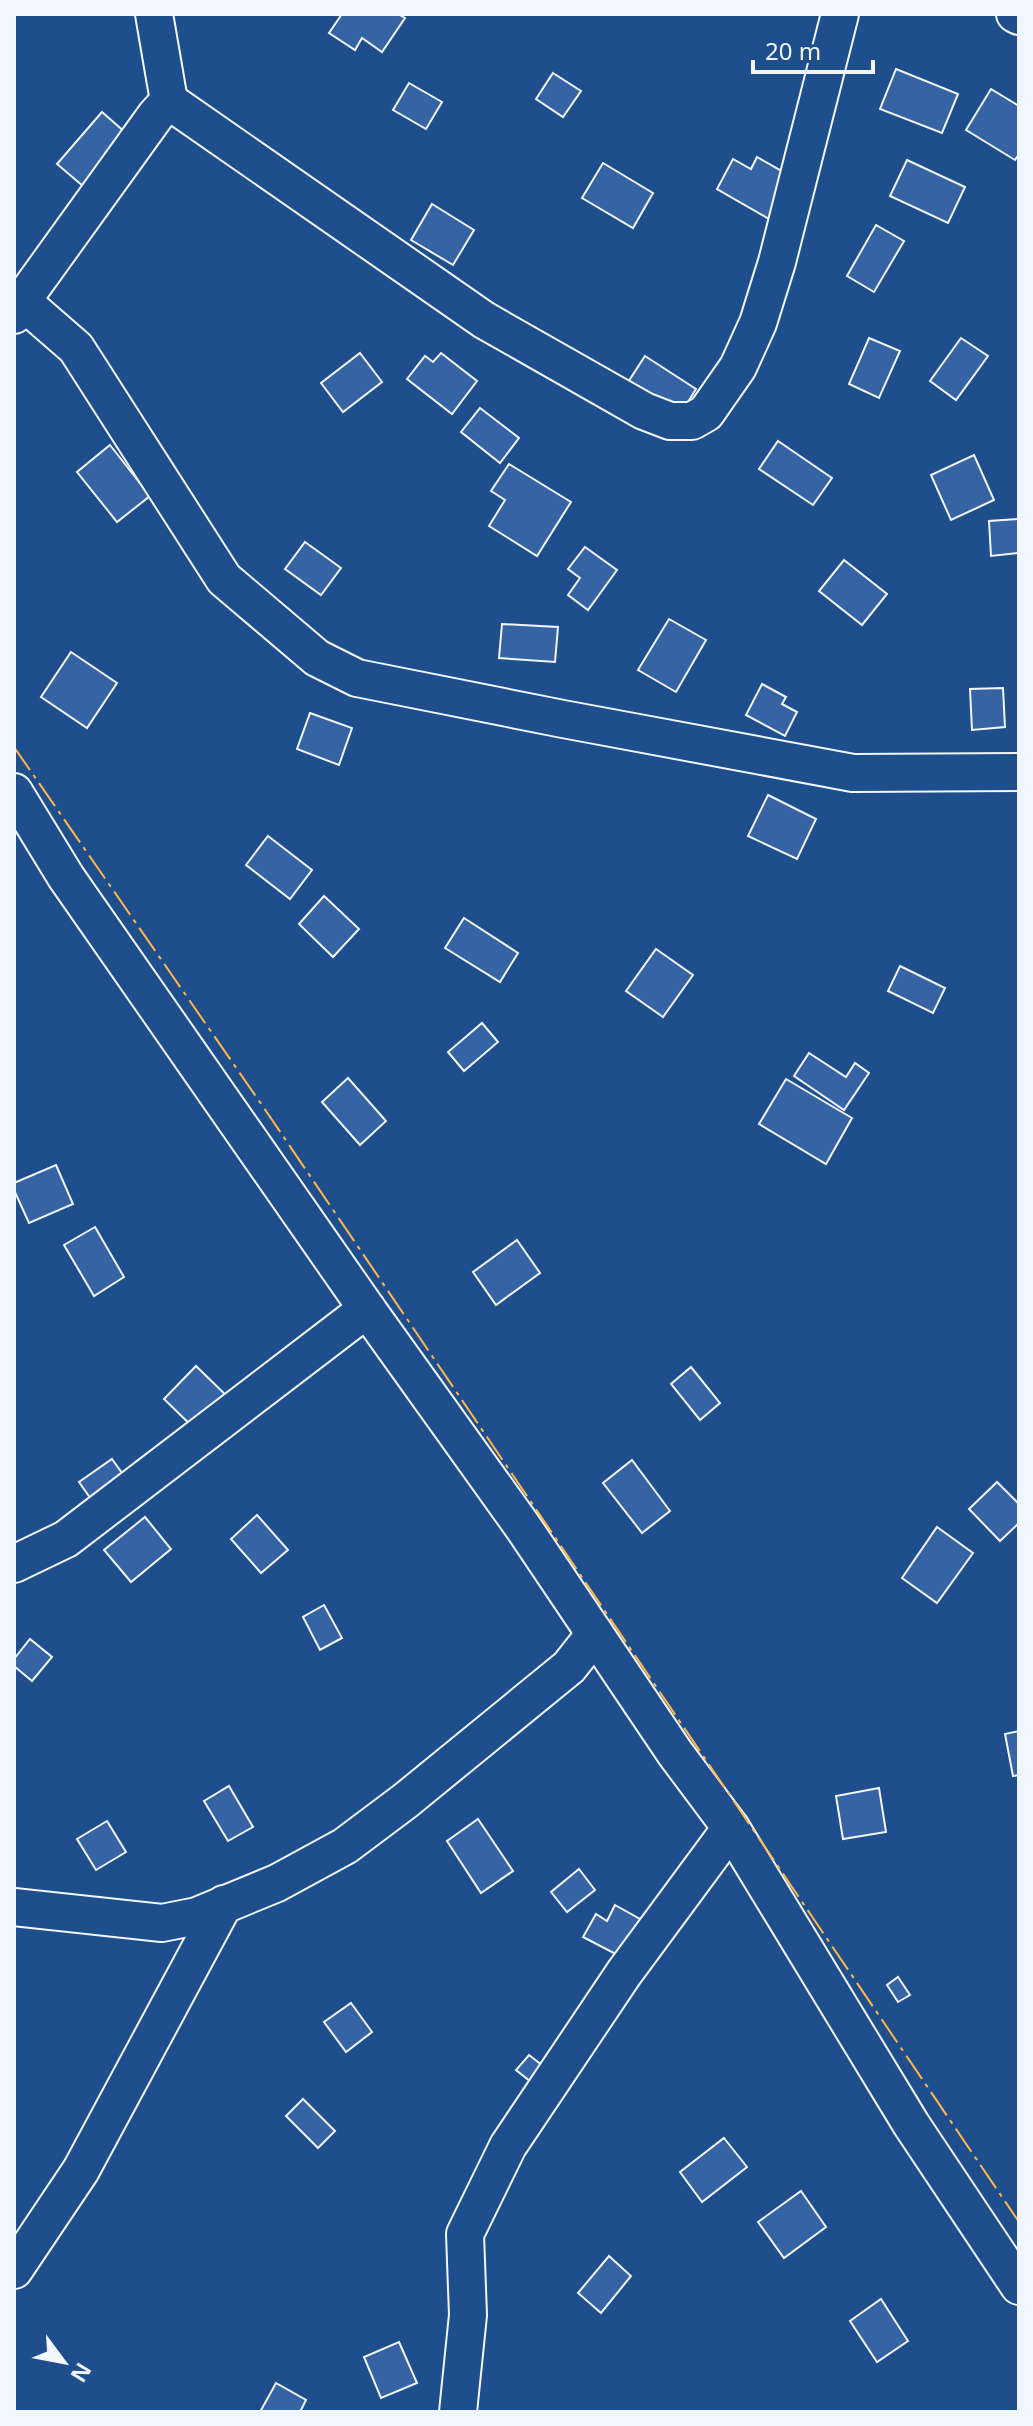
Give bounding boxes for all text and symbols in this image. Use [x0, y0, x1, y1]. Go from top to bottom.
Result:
scale bar [753, 24, 873, 74]
text: 20 m [765, 34, 821, 67]
north arrow [24, 2322, 104, 2402]
text: N [64, 2358, 99, 2389]

